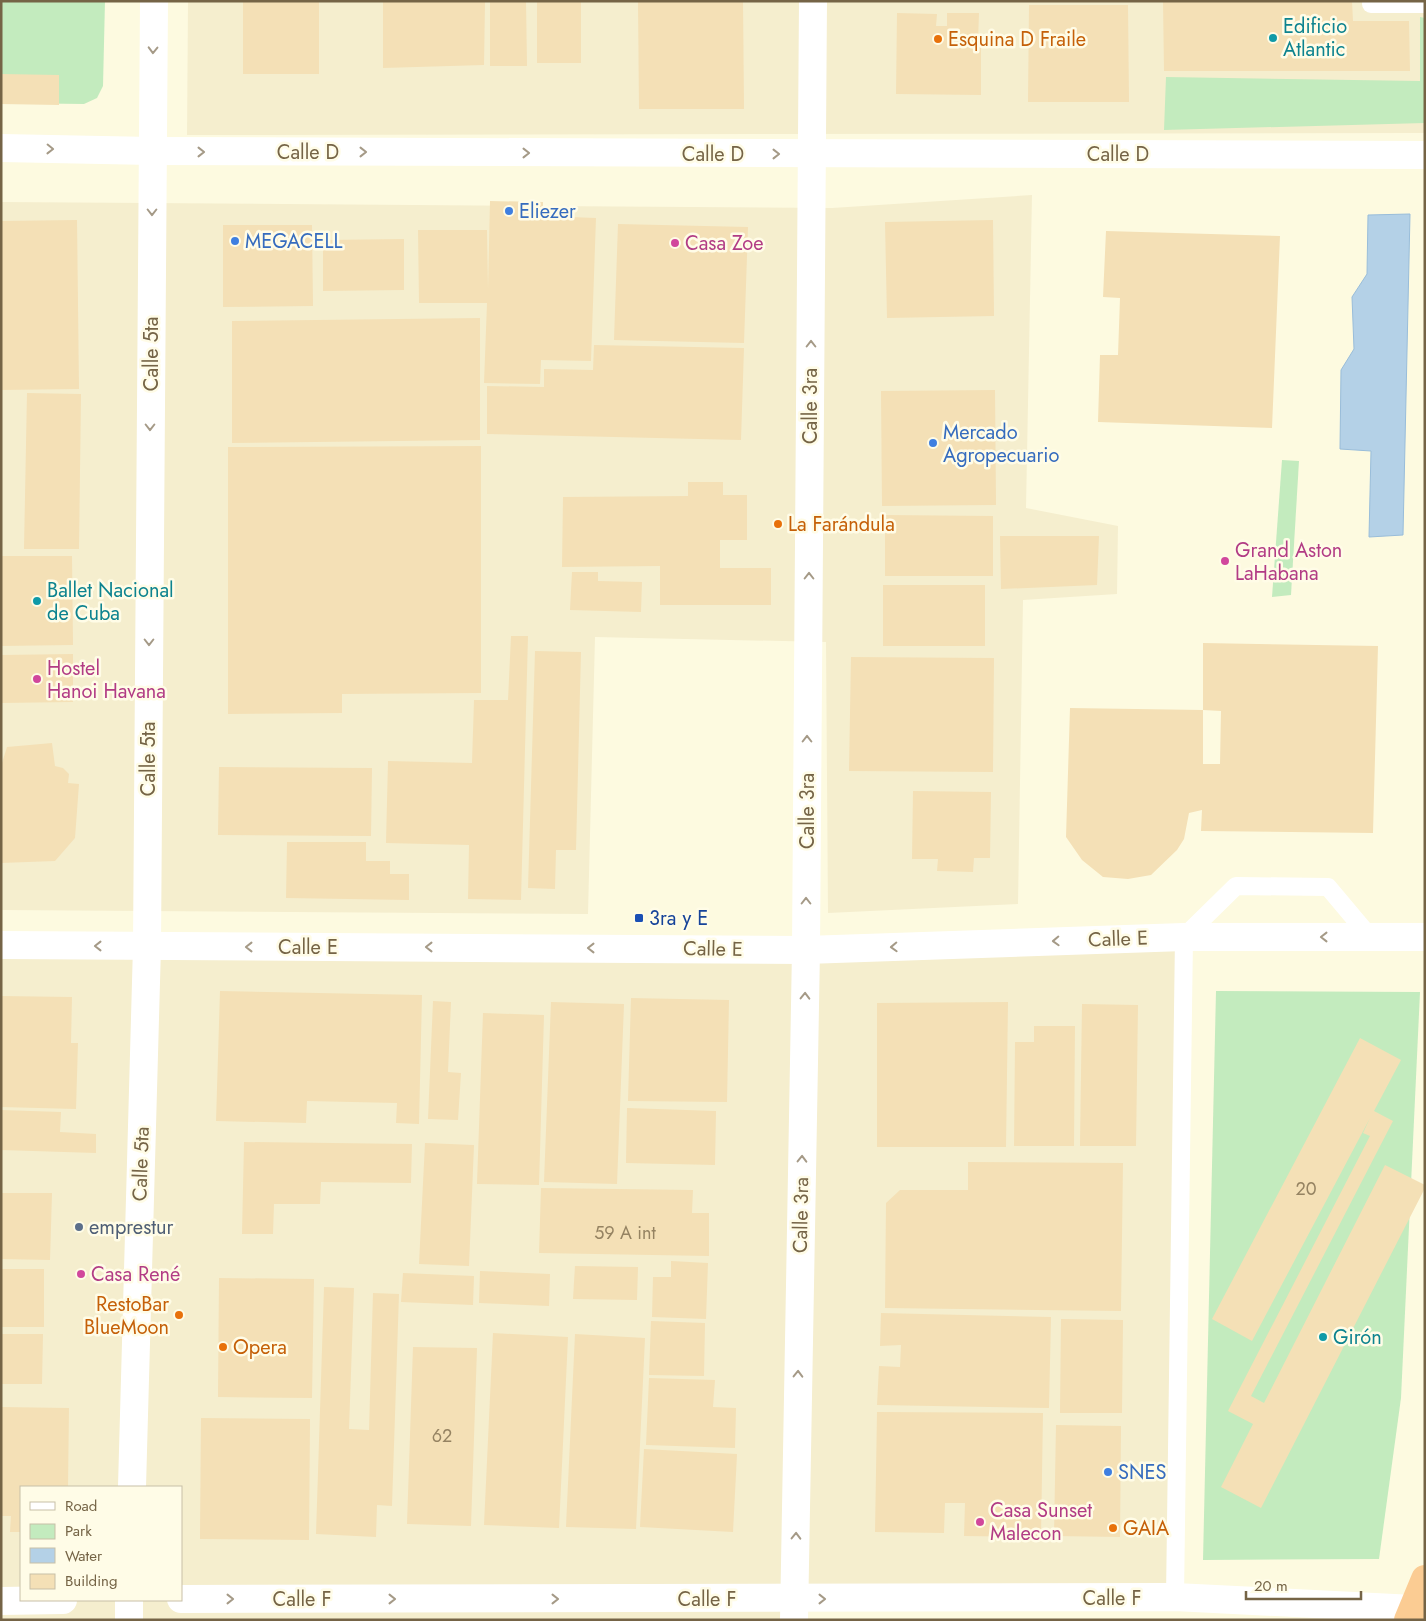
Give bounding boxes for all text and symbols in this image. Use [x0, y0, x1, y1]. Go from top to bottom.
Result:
place label: Edificio Atlantic [1283, 12, 1347, 64]
place label: Esquina D Fraile [948, 25, 1086, 54]
marker: Edificio Atlantic [1267, 32, 1279, 44]
marker: Esquina D Fraile [932, 33, 944, 45]
one-way arrow [148, 46, 158, 54]
street label: Calle D [277, 138, 339, 167]
street label: Calle D [682, 140, 744, 169]
street label: Calle D [1087, 140, 1149, 169]
one-way arrow [46, 144, 54, 154]
one-way arrow [198, 147, 205, 157]
one-way arrow [360, 147, 368, 157]
one-way arrow [522, 148, 530, 158]
one-way arrow [772, 149, 780, 159]
place label: Eliezer [519, 197, 576, 226]
marker: Eliezer [503, 205, 515, 217]
one-way arrow [147, 209, 157, 217]
place label: MEGACELL [245, 227, 342, 256]
place label: Casa Zoe [685, 229, 764, 258]
marker: MEGACELL [229, 235, 241, 247]
marker: Casa Zoe [669, 237, 681, 249]
street label: Calle 5ta [137, 317, 166, 391]
one-way arrow [806, 340, 816, 348]
street label: Calle 3ra [796, 368, 825, 444]
place label: Mercado Agropecuario [943, 418, 1060, 470]
one-way arrow [145, 424, 155, 432]
marker: Mercado Agropecuario [927, 437, 939, 449]
place label: La Farándula [788, 510, 895, 539]
marker: La Farándula [772, 518, 784, 530]
place label: Grand Aston LaHabana [1235, 536, 1342, 588]
marker: Grand Aston LaHabana [1219, 555, 1231, 567]
one-way arrow [804, 572, 814, 580]
place label: Ballet Nacional de Cuba [47, 576, 174, 628]
marker: Ballet Nacional de Cuba [31, 595, 43, 607]
one-way arrow [144, 639, 154, 647]
place label: Hostel Hanoi Havana [47, 654, 166, 706]
marker: Hostel Hanoi Havana [31, 673, 43, 685]
street label: Calle 5ta [134, 722, 163, 796]
one-way arrow [802, 735, 813, 743]
street label: Calle 3ra [793, 773, 822, 849]
one-way arrow [801, 897, 811, 905]
place label: 3ra y E [649, 904, 708, 933]
marker: 3ra y E [633, 912, 645, 924]
street label: Calle E [1088, 923, 1148, 955]
one-way arrow [1319, 932, 1327, 942]
street label: Calle E [278, 933, 338, 962]
street label: Calle E [683, 934, 743, 964]
one-way arrow [1052, 936, 1060, 947]
one-way arrow [94, 941, 102, 951]
one-way arrow [244, 942, 252, 952]
one-way arrow [424, 942, 432, 953]
one-way arrow [889, 942, 897, 952]
one-way arrow [587, 943, 594, 953]
one-way arrow [800, 992, 810, 1000]
street label: Calle 5ta [125, 1126, 157, 1202]
one-way arrow [797, 1154, 807, 1162]
house number: 20 [1295, 1176, 1317, 1202]
street label: Calle 3ra [786, 1177, 816, 1253]
place label: emprestur [89, 1213, 174, 1242]
house number: 59 A int [594, 1220, 657, 1246]
marker: emprestur [73, 1221, 85, 1233]
place label: Casa René [91, 1260, 180, 1289]
marker: Casa René [75, 1268, 87, 1280]
place label: RestoBar BlueMoon [84, 1290, 169, 1342]
marker: RestoBar BlueMoon [173, 1309, 185, 1321]
place label: Girón [1333, 1323, 1382, 1352]
marker: Girón [1317, 1331, 1329, 1343]
place label: Opera [233, 1333, 287, 1362]
marker: Opera [217, 1341, 229, 1353]
one-way arrow [793, 1369, 804, 1377]
house number: 62 [432, 1423, 452, 1449]
place label: SNES [1118, 1458, 1166, 1487]
marker: SNES [1102, 1466, 1114, 1478]
legend [20, 1486, 182, 1601]
text: Road [65, 1495, 97, 1517]
place label: Casa Sunset Malecon [990, 1496, 1092, 1548]
place label: GAIA [1123, 1514, 1170, 1543]
marker: Casa Sunset Malecon [974, 1516, 986, 1528]
text: Park [65, 1520, 92, 1542]
marker: GAIA [1107, 1522, 1119, 1534]
one-way arrow [790, 1532, 801, 1540]
text: Water [65, 1545, 103, 1567]
scale bar [1246, 1568, 1361, 1600]
text: Building [65, 1570, 117, 1592]
text: 20 m [1254, 1575, 1288, 1597]
street label: Calle F [1083, 1584, 1141, 1613]
street label: Calle F [273, 1585, 331, 1614]
street label: Calle F [678, 1585, 736, 1614]
one-way arrow [226, 1594, 234, 1604]
one-way arrow [389, 1594, 397, 1604]
one-way arrow [552, 1594, 559, 1604]
one-way arrow [819, 1594, 827, 1604]

